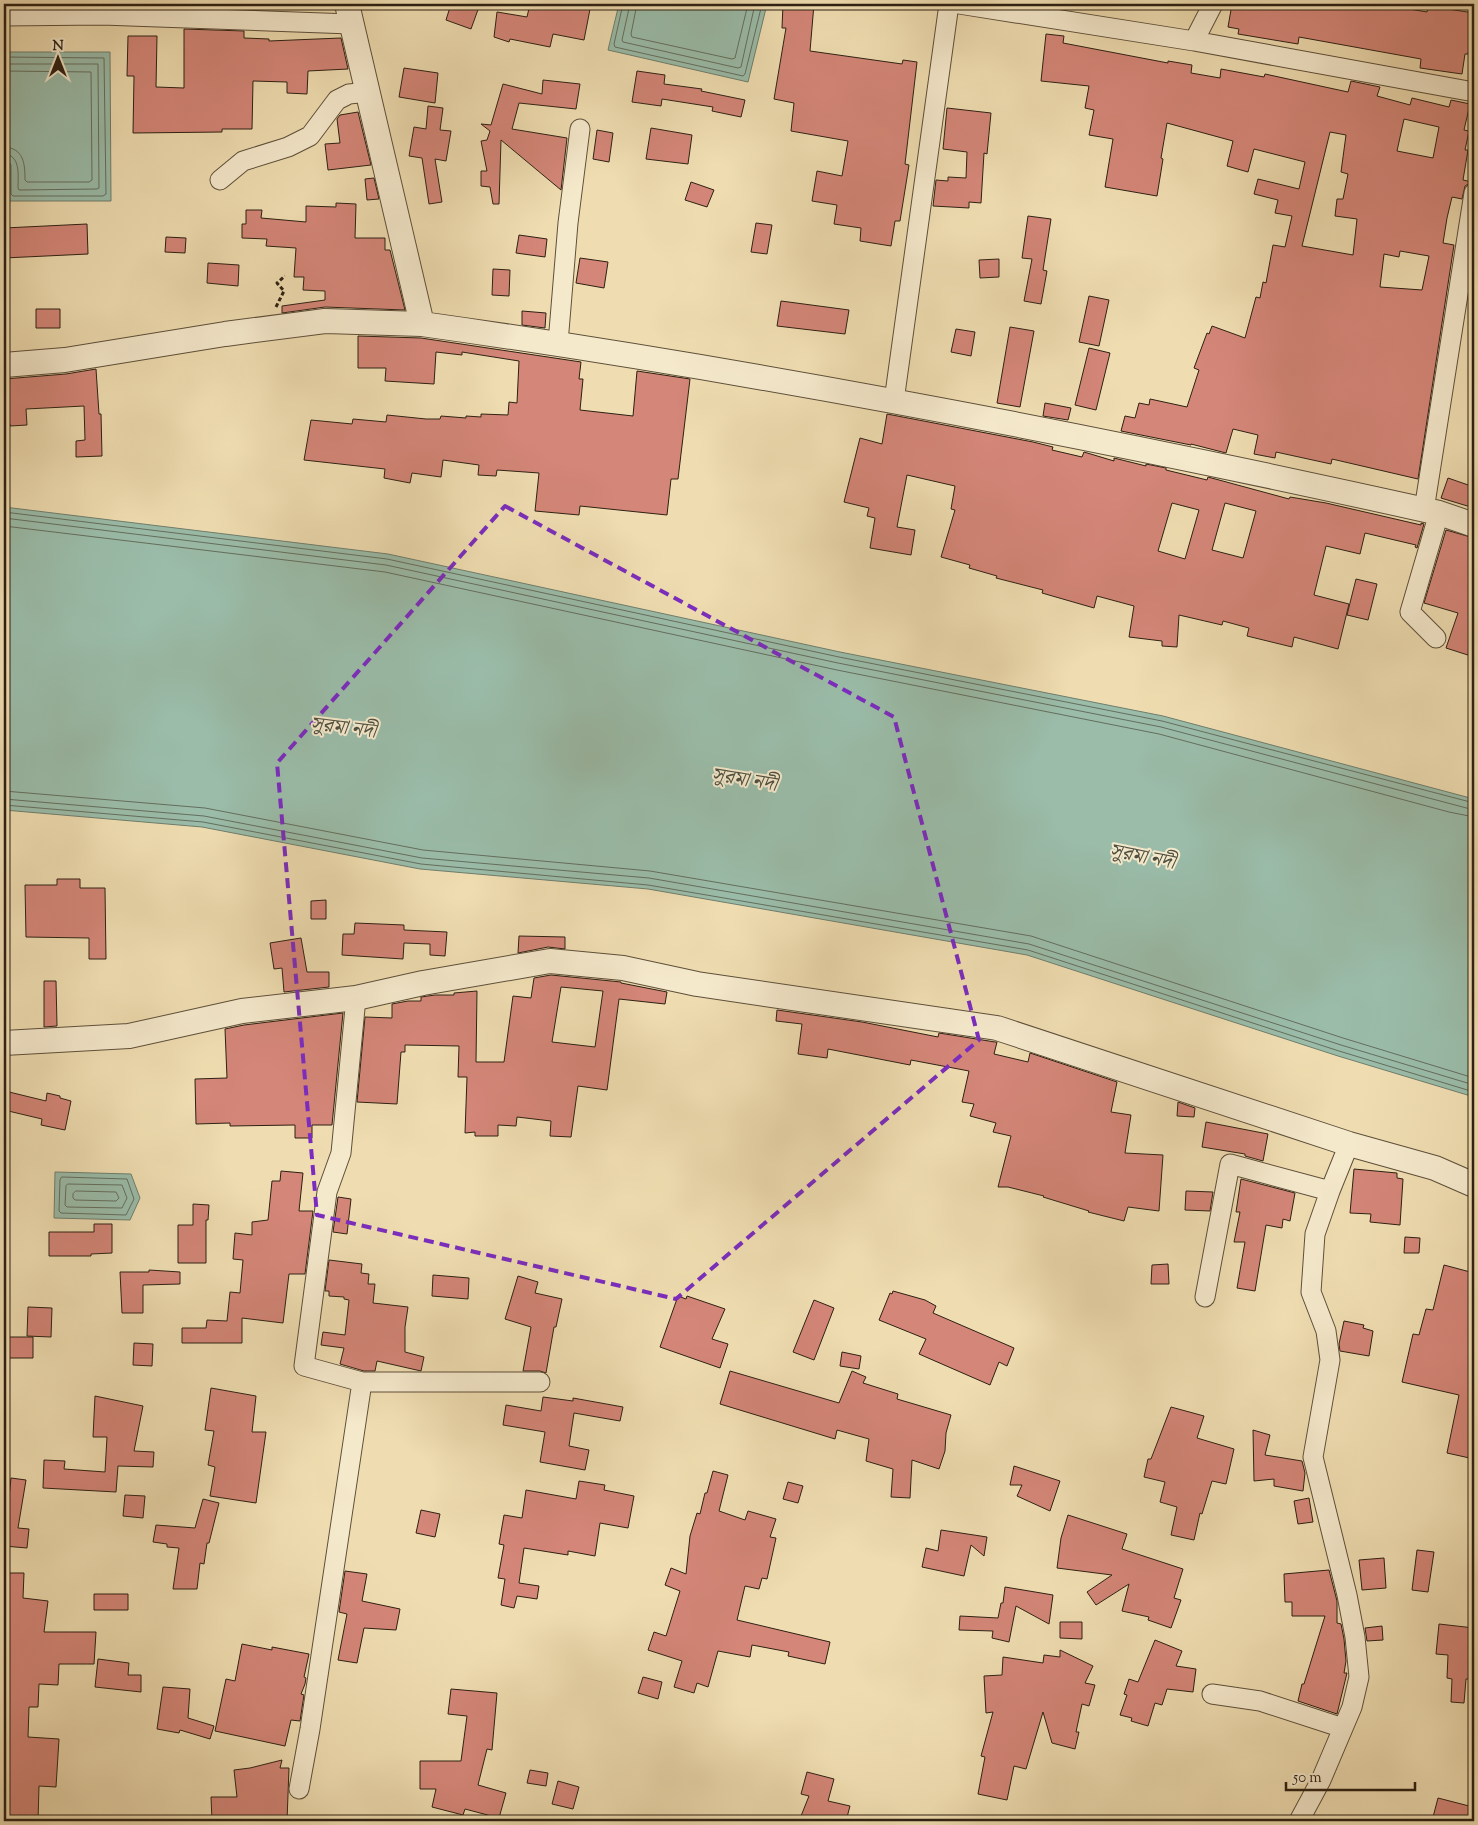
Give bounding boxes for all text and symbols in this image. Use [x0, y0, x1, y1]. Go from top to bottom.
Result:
north arrow [32, 32, 82, 82]
text: N [52, 37, 64, 57]
water label: সুরমা নদী [308, 711, 380, 748]
water label: সুরমা নদী [709, 762, 781, 801]
water label: সুরমা নদী [1107, 837, 1179, 879]
scale bar [1286, 1760, 1414, 1792]
text: 50 m [1292, 1768, 1322, 1789]

